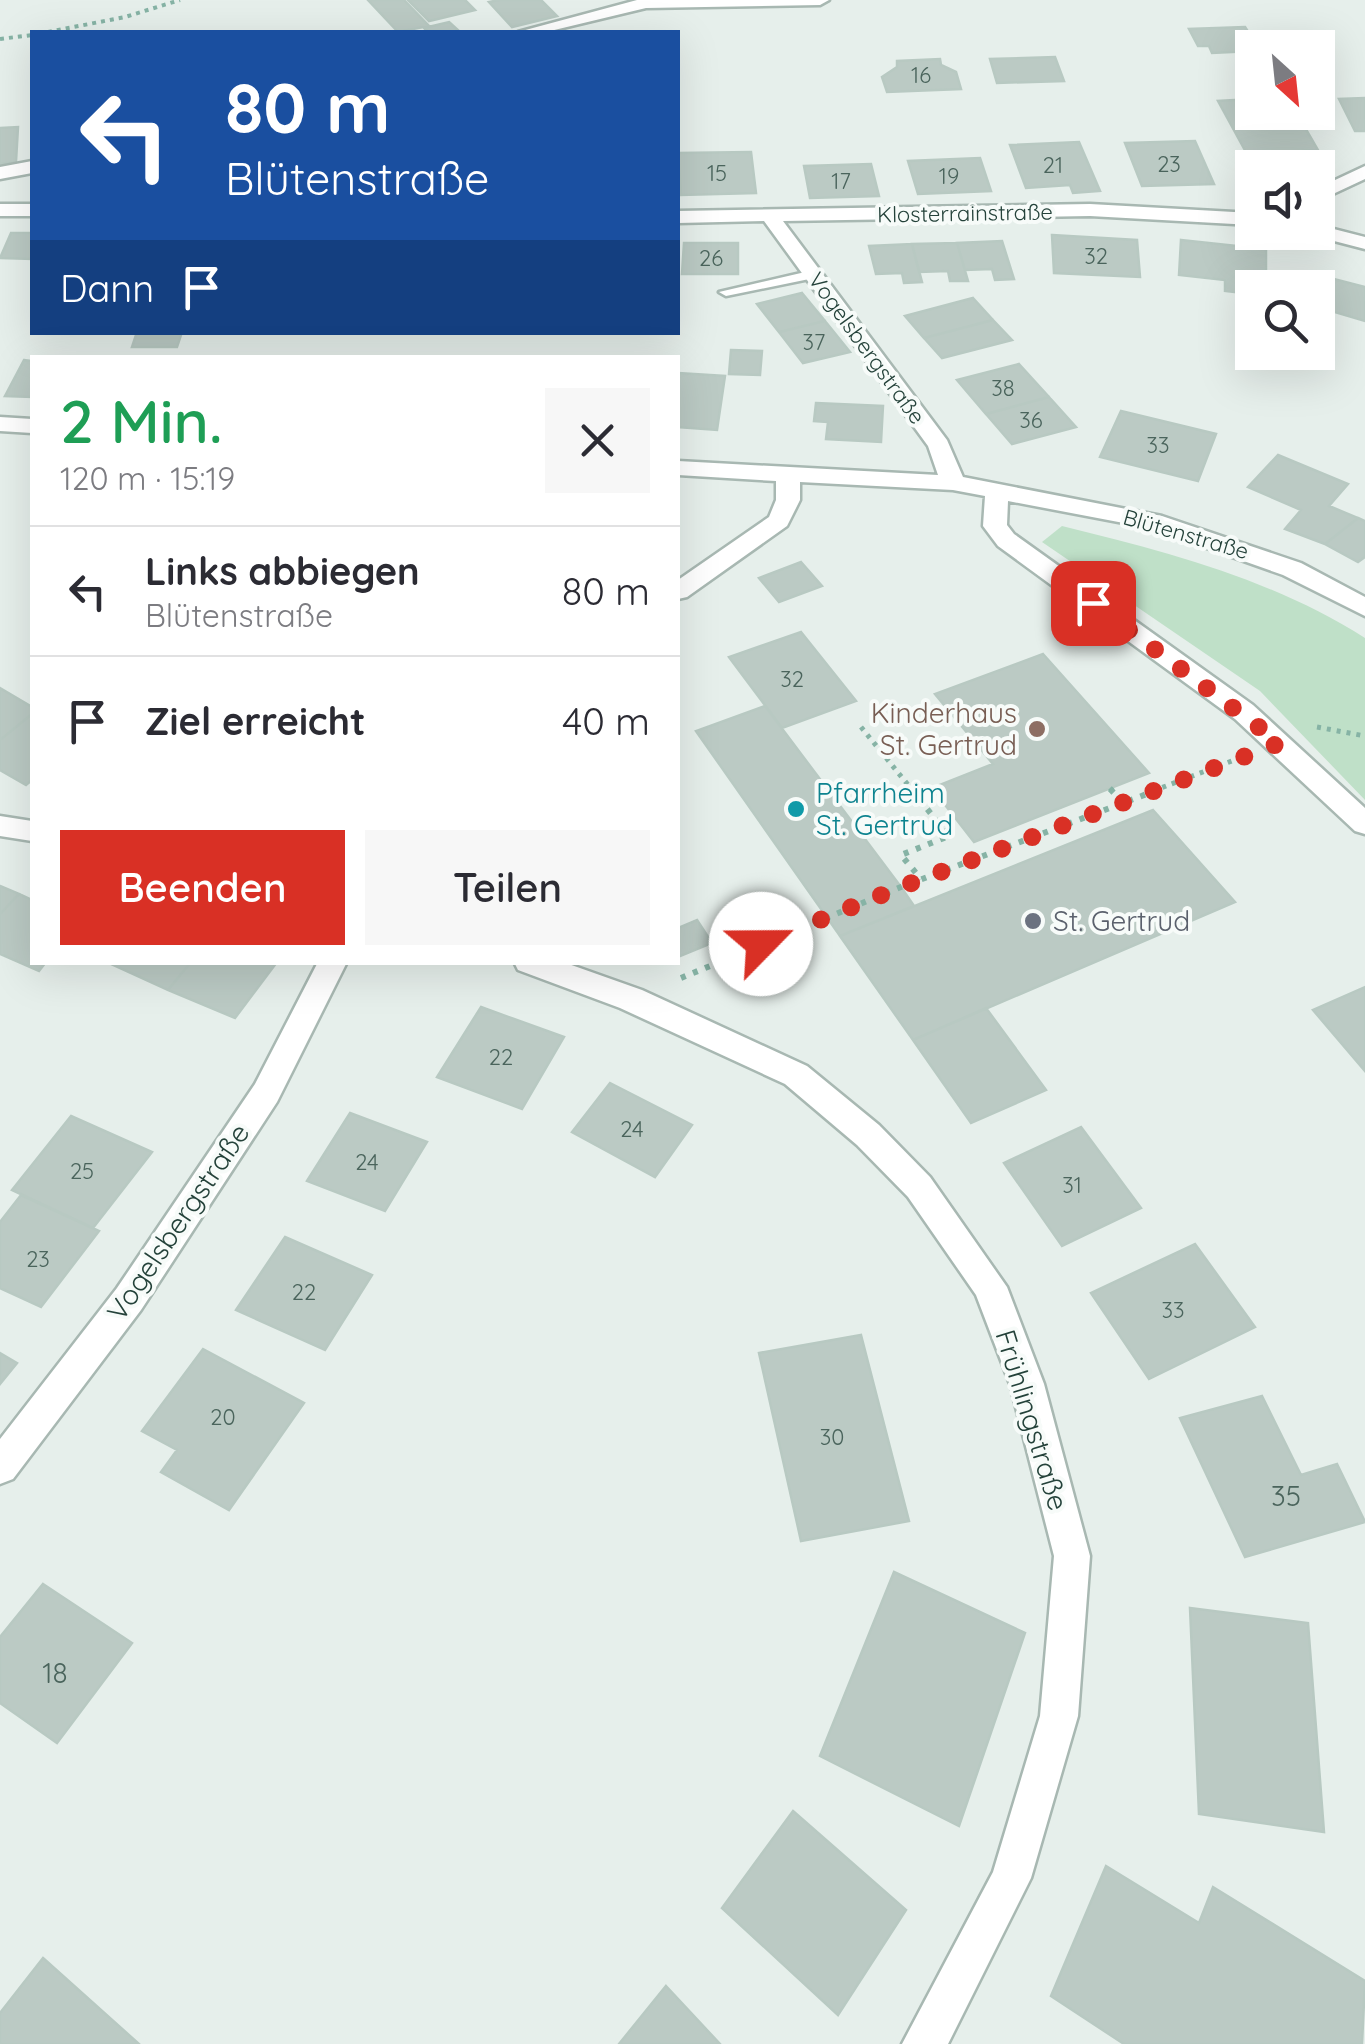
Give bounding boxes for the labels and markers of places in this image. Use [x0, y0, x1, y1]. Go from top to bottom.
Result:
pin [1051, 561, 1136, 646]
place label: Kinderhaus St. Gertrud [871, 695, 1017, 762]
marker: Kinderhaus St. Gertrud [1026, 718, 1048, 740]
place label: Pfarrheim St. Gertrud [816, 775, 953, 842]
marker: Pfarrheim St. Gertrud [785, 798, 807, 820]
place label: St. Gertrud [1053, 903, 1190, 938]
marker: St. Gertrud [1022, 910, 1044, 932]

